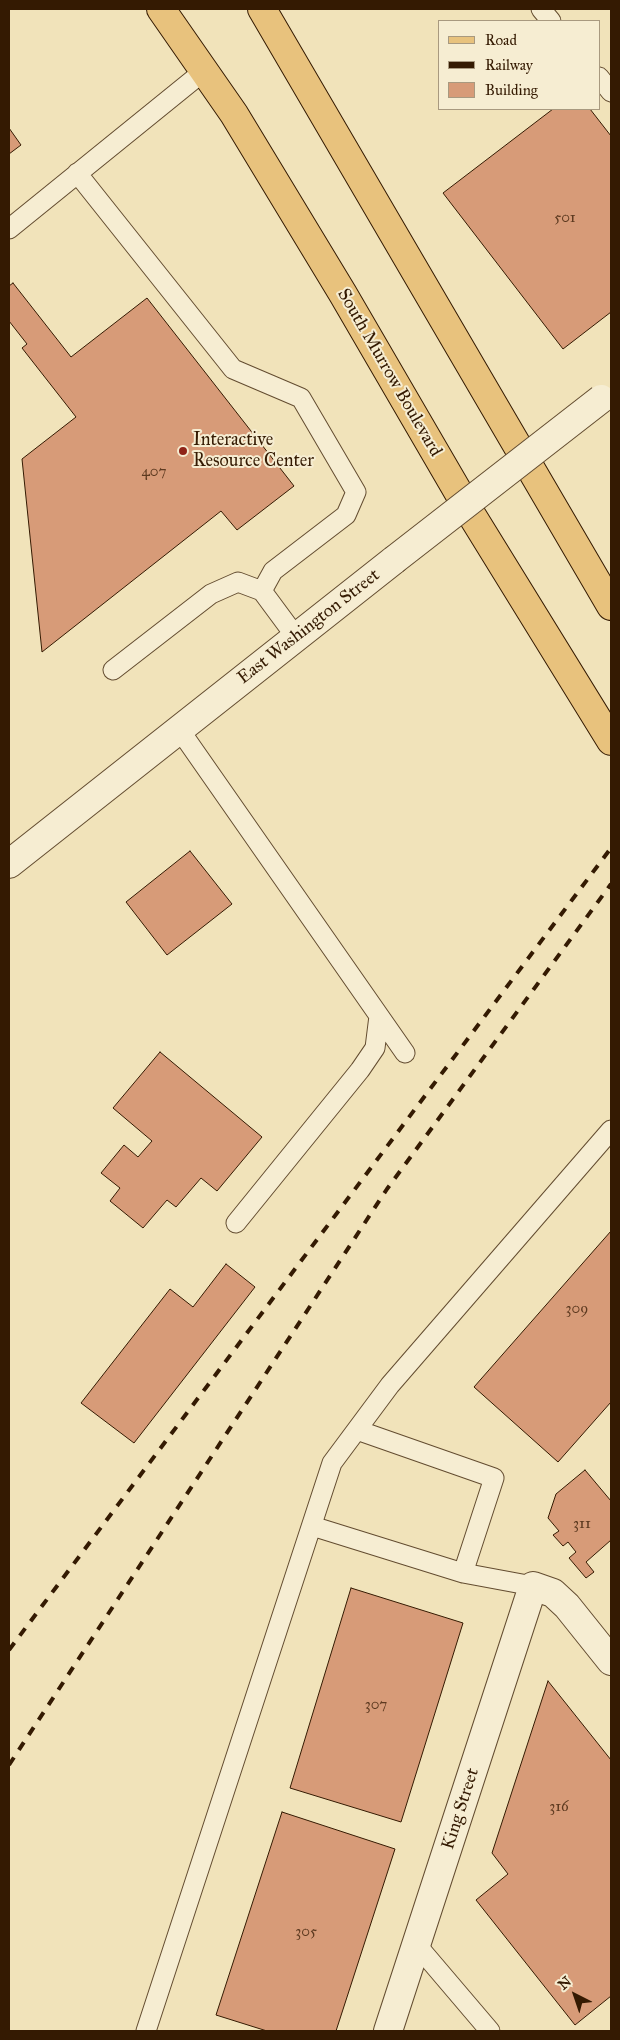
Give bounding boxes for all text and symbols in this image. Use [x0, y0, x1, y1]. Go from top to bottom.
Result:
legend [438, 20, 600, 110]
text: Road [485, 31, 517, 49]
text: Railway [485, 56, 533, 74]
text: Building [485, 81, 538, 99]
house number: 501 [554, 209, 576, 227]
street label: South Murrow Boulevard [332, 285, 446, 461]
place label: Interactive Resource Center [193, 430, 314, 472]
marker: Interactive Resource Center [177, 445, 189, 457]
house number: 407 [141, 463, 167, 481]
street label: East Washington Street [234, 565, 384, 689]
house number: 309 [566, 1300, 588, 1318]
house number: 311 [573, 1515, 591, 1533]
house number: 307 [365, 1696, 387, 1714]
street label: King Street [438, 1766, 484, 1852]
house number: 316 [549, 1798, 569, 1816]
house number: 305 [295, 1923, 317, 1941]
north arrow [550, 1970, 600, 2020]
text: N [555, 1973, 575, 1994]

